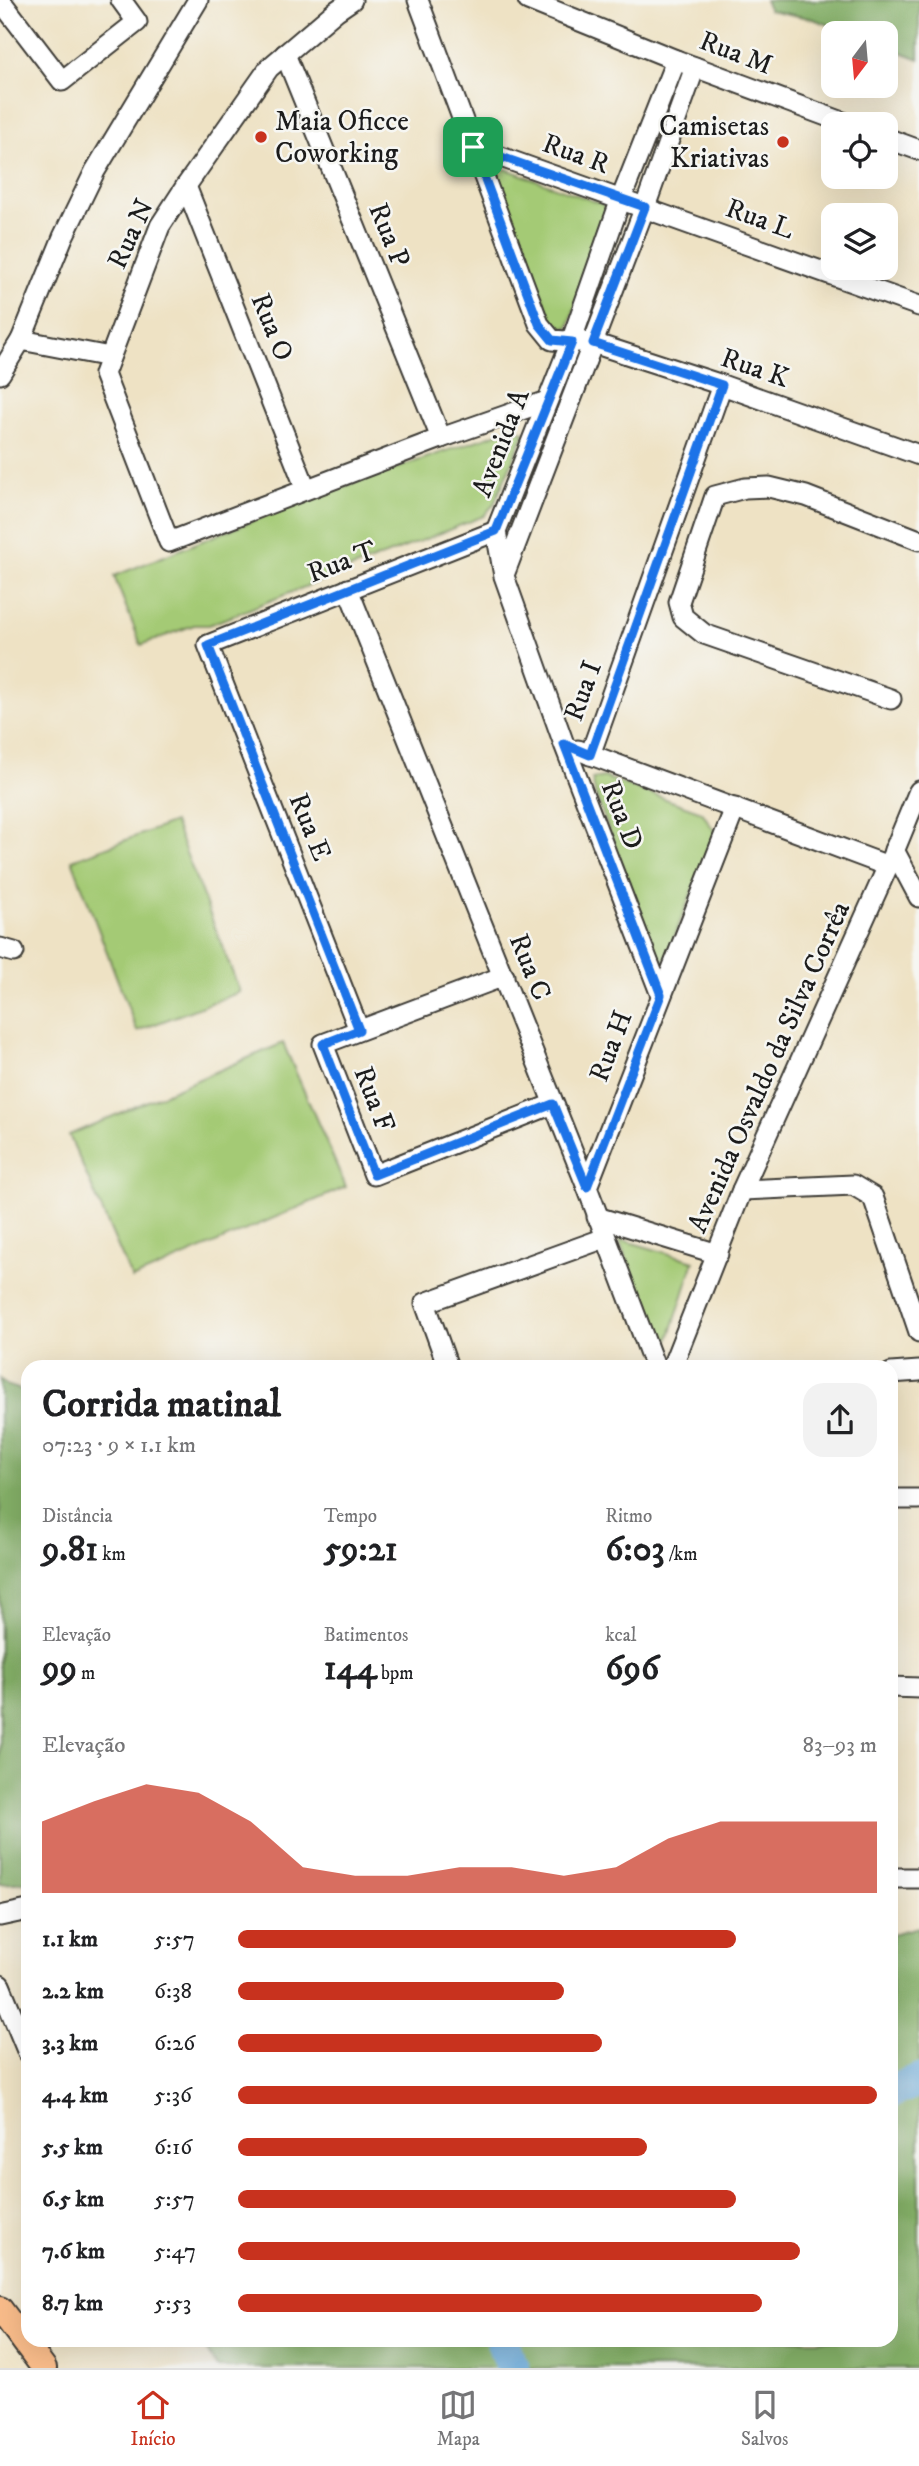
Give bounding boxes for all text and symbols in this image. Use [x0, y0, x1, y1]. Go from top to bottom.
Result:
north arrow [821, 21, 898, 98]
map controls [821, 21, 898, 280]
street label: Rua M [694, 23, 778, 83]
place label: Maia Oficce Coworking [275, 104, 409, 171]
place label: Camisetas Kriativas [659, 109, 769, 176]
button: locate [821, 112, 898, 189]
pin [443, 117, 503, 177]
street label: Rua R [538, 126, 615, 182]
icon: arrive [454, 128, 492, 166]
marker: Maia Oficce Coworking [253, 129, 269, 145]
marker: Camisetas Kriativas [775, 134, 791, 150]
street label: Rua L [721, 191, 799, 247]
street label: Rua N [100, 194, 162, 274]
street label: Rua P [360, 198, 418, 272]
button: layers [821, 203, 898, 280]
street label: Rua O [243, 288, 301, 366]
street label: Rua K [716, 340, 794, 396]
street label: Avenida A [464, 383, 538, 502]
street label: Rua T [302, 533, 382, 591]
street label: Rua I [556, 656, 610, 726]
street label: Rua D [593, 776, 651, 854]
street label: Rua E [281, 788, 339, 866]
street label: Avenida Osvaldo da Silva Corrêa [680, 896, 858, 1238]
street label: Rua C [501, 929, 559, 1005]
street label: Rua H [581, 1005, 641, 1087]
street label: Rua F [346, 1061, 402, 1137]
text: Corrida matinal [42, 1381, 281, 1429]
button: share [803, 1383, 877, 1457]
text: 07:23 · 9 × 1.1 km [42, 1431, 196, 1460]
text: Distância [42, 1505, 113, 1528]
text: Tempo [324, 1505, 377, 1528]
text: Ritmo [605, 1505, 652, 1528]
text: 9.81 [42, 1528, 98, 1572]
text: 59:21 [324, 1528, 398, 1572]
text: 6:03 [605, 1528, 665, 1572]
text: km [98, 1543, 126, 1566]
text: /km [665, 1543, 698, 1566]
text: Elevação [42, 1624, 111, 1647]
text: Batimentos [324, 1624, 408, 1647]
text: kcal [605, 1624, 637, 1647]
text: 99 [42, 1647, 77, 1691]
text: 144 [324, 1647, 377, 1691]
text: 696 [605, 1647, 659, 1691]
text: m [77, 1662, 95, 1685]
text: bpm [377, 1662, 414, 1685]
text: Elevação [42, 1731, 125, 1760]
text: 83–93 m [803, 1731, 877, 1760]
text: 1.1 km [42, 1925, 98, 1954]
text: 5:57 [154, 1925, 195, 1954]
text: 2.2 km [42, 1977, 104, 2006]
text: 6:38 [154, 1977, 192, 2006]
text: 3.3 km [42, 2029, 98, 2058]
text: 6:26 [154, 2029, 195, 2058]
text: 4.4 km [42, 2081, 108, 2110]
text: 5:36 [154, 2081, 192, 2110]
text: 5.5 km [42, 2133, 103, 2162]
text: 6:16 [154, 2133, 192, 2162]
text: 6.5 km [42, 2185, 104, 2214]
text: 5:57 [154, 2185, 195, 2214]
text: 7.6 km [42, 2237, 105, 2266]
text: 5:47 [154, 2237, 196, 2266]
text: 8.7 km [42, 2289, 103, 2318]
text: 5:53 [154, 2289, 191, 2318]
tab: Início [131, 2386, 176, 2451]
tab: Mapa [437, 2386, 480, 2451]
tab: Salvos [741, 2386, 788, 2451]

